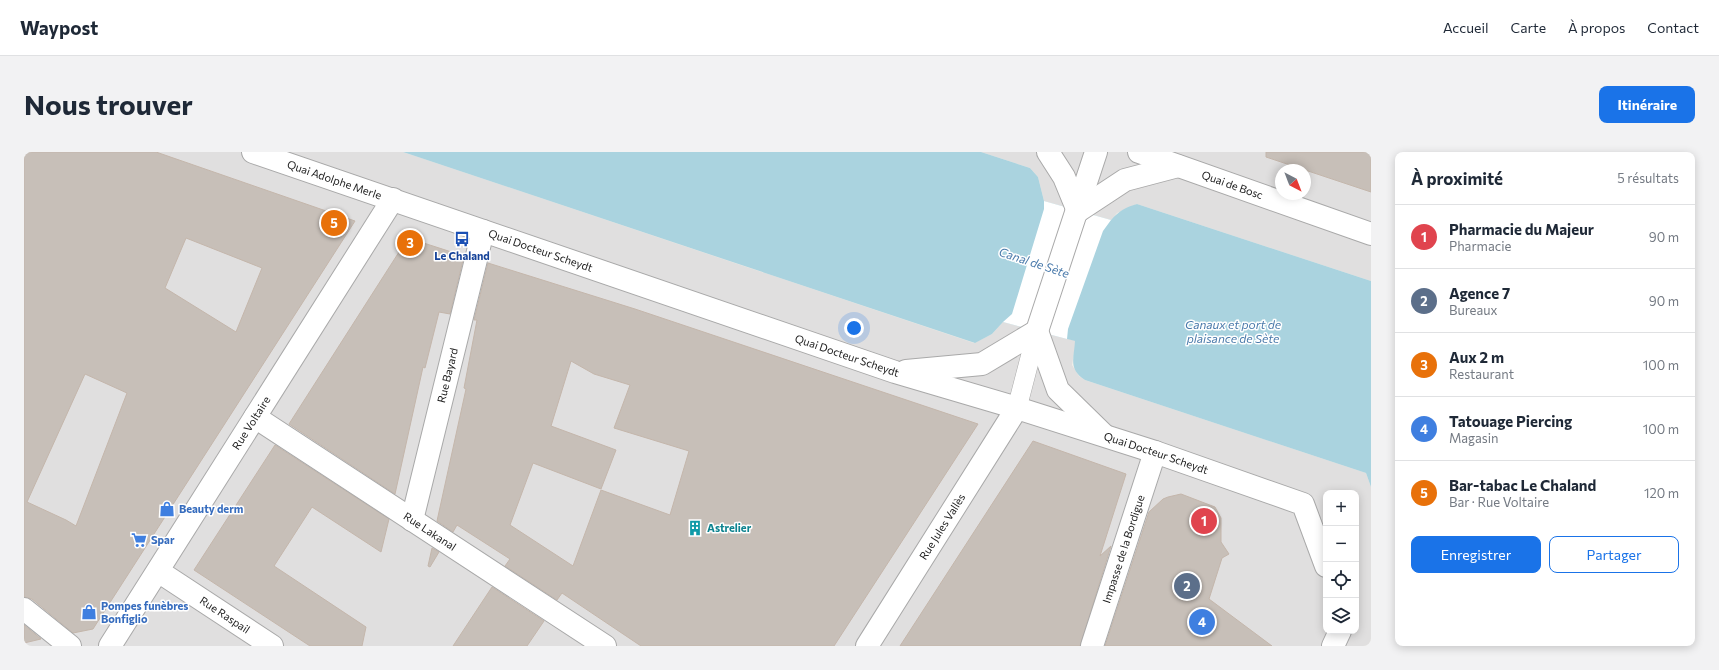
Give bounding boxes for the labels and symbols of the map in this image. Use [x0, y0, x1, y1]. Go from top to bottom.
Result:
street label: Quai Adolphe Merle [286, 157, 384, 202]
north arrow [1275, 164, 1311, 200]
street label: Quai de Bosc [1200, 168, 1265, 201]
pin: 5 [321, 208, 347, 238]
street label: Quai Docteur Scheydt [487, 226, 595, 274]
pin: 3 [397, 228, 423, 258]
bus stop icon: Le Chaland [453, 230, 471, 248]
water label: Canal de Sète [997, 244, 1072, 280]
place label: Le Chaland [434, 249, 490, 262]
water label: Canaux et port de plaisance de Sète [1185, 317, 1282, 345]
your location [844, 318, 864, 338]
street label: Quai Docteur Scheydt [793, 331, 901, 379]
street label: Rue Bayard [434, 346, 460, 404]
street label: Rue Voltaire [229, 393, 273, 452]
street label: Quai Docteur Scheydt [1102, 429, 1211, 476]
street label: Rue Jules Vallès [916, 491, 967, 562]
street label: Impasse de la Bordigue [1099, 493, 1147, 605]
shop icon: Beauty derm [158, 500, 176, 518]
place label: Beauty derm [179, 502, 244, 515]
pin: 1 [1191, 506, 1217, 536]
street label: Rue Lakanal [401, 509, 459, 553]
building icon: Astrelier [686, 519, 704, 537]
place label: Astrelier [707, 521, 752, 534]
supermarket icon: Spar [130, 531, 148, 549]
place label: Spar [151, 533, 175, 546]
pin: 2 [1174, 571, 1200, 601]
street label: Rue Raspail [198, 593, 253, 636]
place label: Pompes funèbres Bonfiglio [101, 599, 188, 625]
shop icon: Pompes funèbres Bonfiglio [80, 603, 98, 621]
pin: 4 [1189, 607, 1215, 637]

